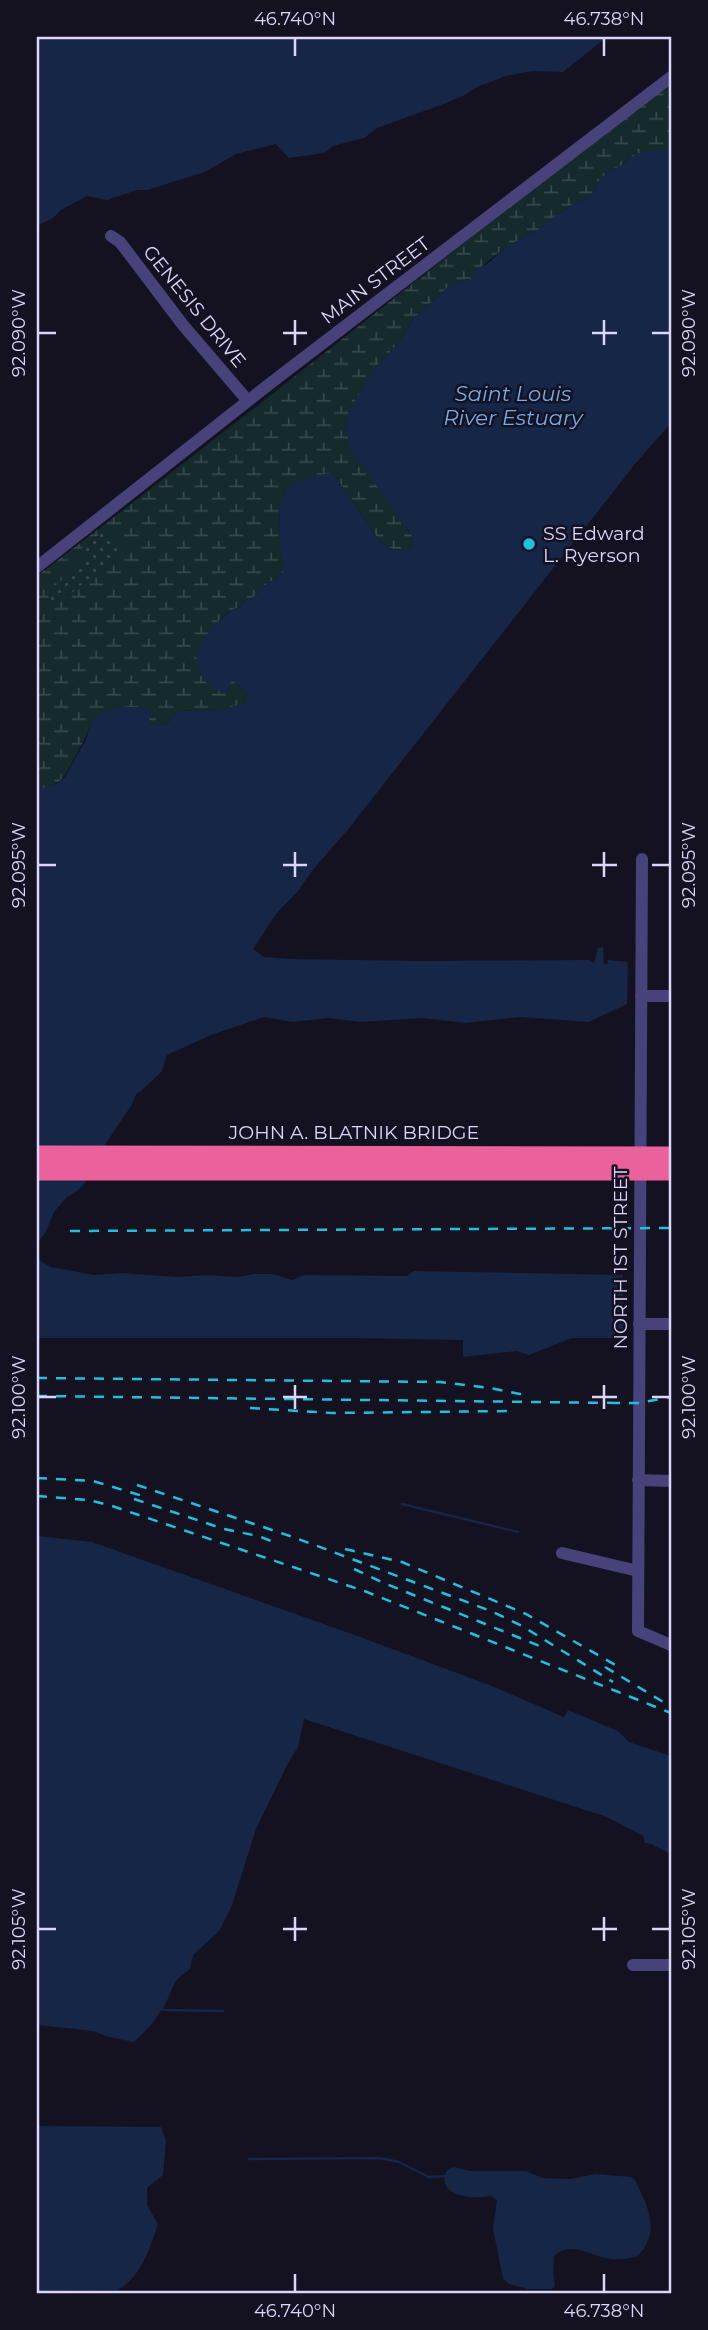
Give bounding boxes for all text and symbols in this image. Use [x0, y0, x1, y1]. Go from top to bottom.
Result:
text: 46.740°N [254, 8, 336, 30]
text: 46.738°N [564, 8, 644, 30]
street label: MAIN STREET [316, 232, 434, 329]
street label: GENESIS DRIVE [138, 241, 251, 372]
text: 92.090°W [8, 289, 30, 377]
text: 92.090°W [678, 289, 700, 377]
water label: Saint Louis River Estuary [443, 381, 584, 430]
place label: SS Edward L. Ryerson [543, 522, 645, 567]
marker: SS Edward L. Ryerson [521, 536, 537, 552]
text: 92.095°W [8, 822, 30, 908]
text: 92.095°W [678, 822, 700, 908]
street label: JOHN A. BLATNIK BRIDGE [228, 1121, 479, 1144]
street label: NORTH 1ST STREET [609, 1166, 632, 1349]
text: 92.100°W [8, 1355, 30, 1439]
text: 92.100°W [678, 1355, 700, 1439]
text: 92.105°W [8, 1888, 30, 1970]
text: 92.105°W [678, 1888, 700, 1970]
text: 46.740°N [254, 2300, 336, 2322]
text: 46.738°N [564, 2300, 644, 2322]

